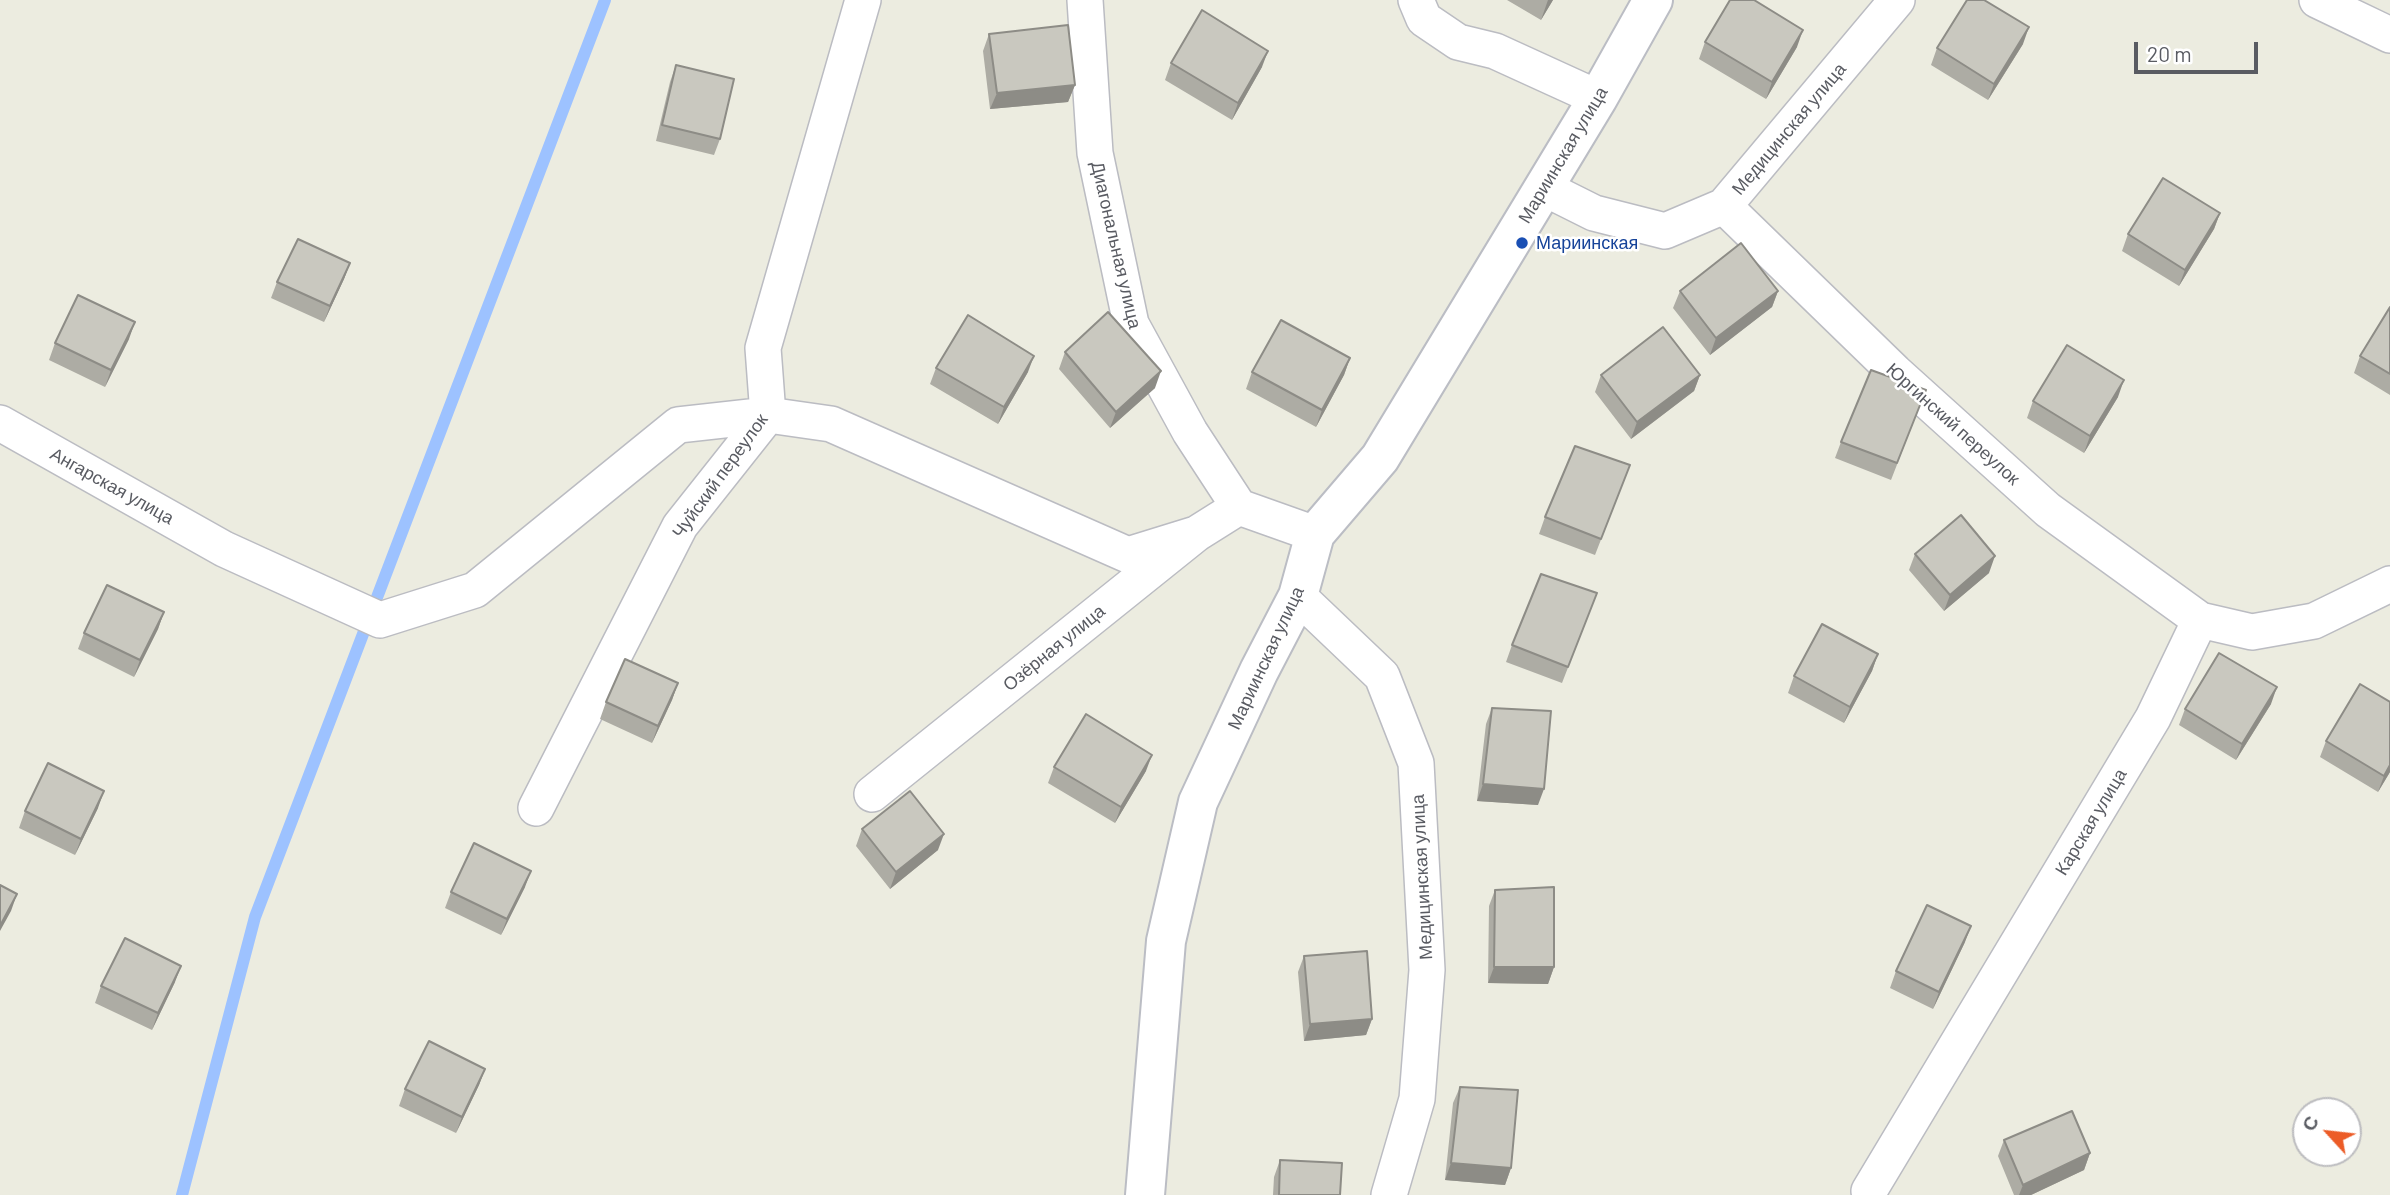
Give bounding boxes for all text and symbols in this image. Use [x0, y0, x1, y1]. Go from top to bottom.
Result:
scale bar [2138, 28, 2262, 72]
text: 20 m [2147, 41, 2192, 66]
street label: Медицинская улица [1727, 59, 1851, 199]
street label: Мариинская улица [1514, 83, 1612, 227]
street label: Диагональная улица [1086, 159, 1146, 331]
place label: Мариинская [1536, 232, 1638, 254]
marker: Мариинская [1514, 235, 1530, 251]
street label: Юргинский переулок [1882, 358, 2024, 490]
street label: Чуйский переулок [668, 410, 772, 542]
street label: Ангарская улица [46, 443, 178, 529]
street label: Мариинская улица [1223, 583, 1309, 733]
street label: Озёрная улица [999, 600, 1109, 696]
street label: Карская улица [2051, 765, 2131, 879]
street label: Медицинская улица [1407, 794, 1437, 960]
north arrow [2292, 1097, 2362, 1167]
text: С [2296, 1112, 2323, 1134]

